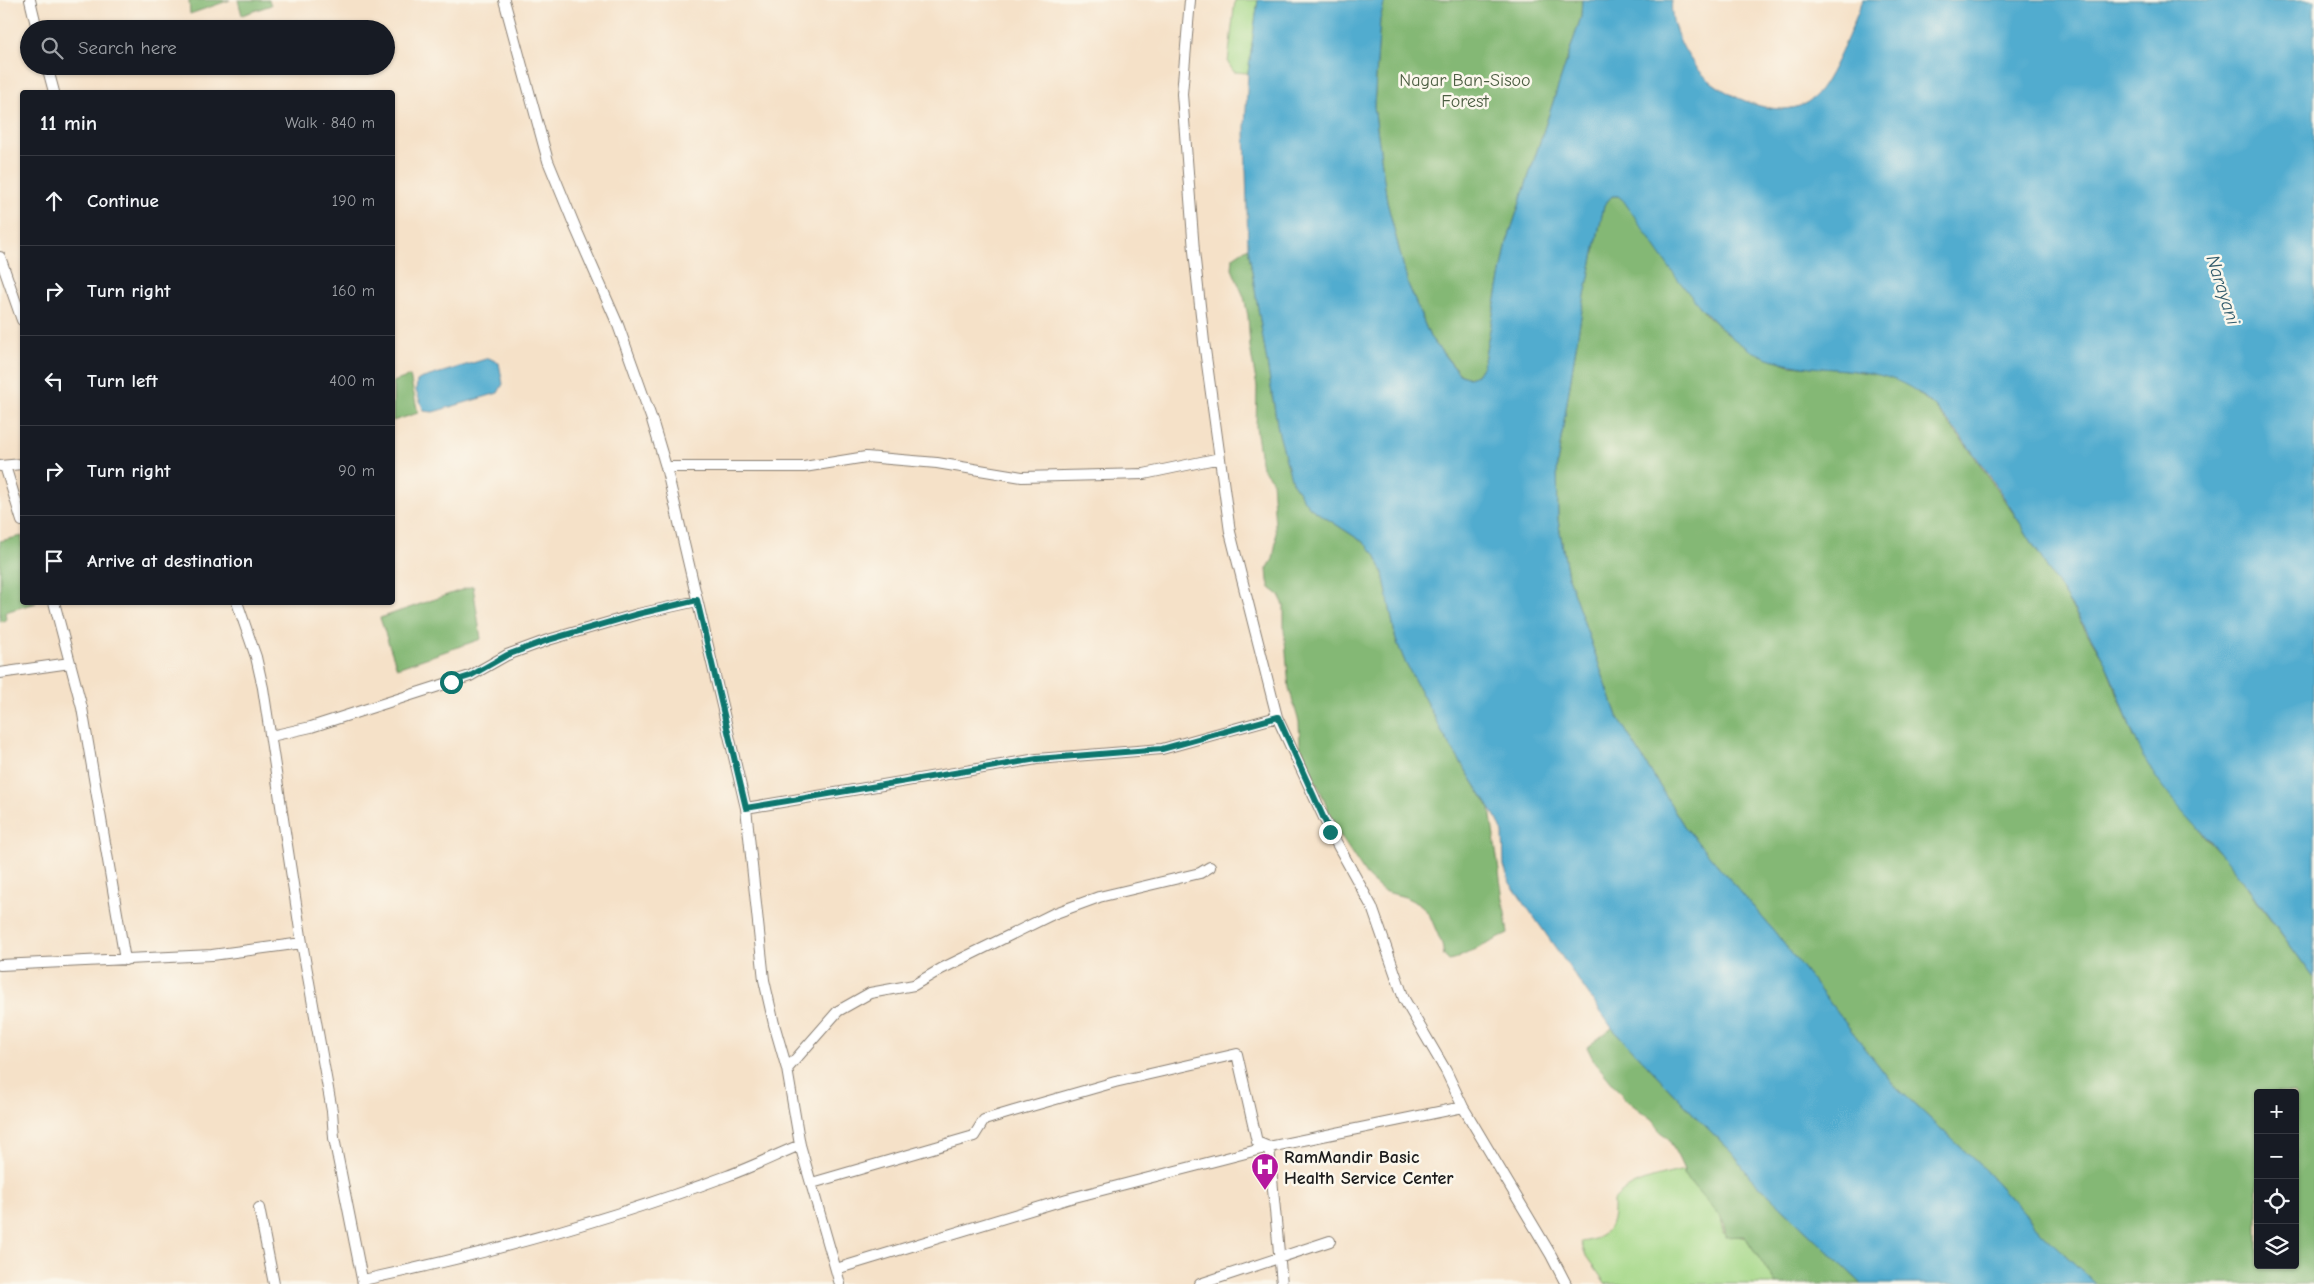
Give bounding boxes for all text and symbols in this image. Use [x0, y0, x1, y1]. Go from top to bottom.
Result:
search box [20, 20, 395, 75]
icon: search [38, 34, 66, 62]
text: Search here [78, 37, 177, 59]
park label: Nagar Ban-Sisoo Forest [1399, 70, 1531, 112]
text: 11 min [40, 111, 97, 135]
text: Walk · 840 m [285, 114, 375, 132]
icon: ahead [40, 187, 68, 215]
text: Continue [87, 190, 159, 212]
text: 190 m [332, 192, 375, 210]
water label: Narayani [2201, 252, 2245, 328]
icon: right [40, 277, 68, 305]
text: Turn right [87, 280, 171, 302]
text: 160 m [332, 282, 375, 300]
icon: left [40, 367, 68, 395]
text: Turn left [87, 370, 158, 392]
text: 400 m [329, 372, 375, 390]
icon: right [40, 457, 68, 485]
text: Turn right [87, 460, 171, 482]
text: 90 m [338, 462, 375, 480]
icon: arrive [40, 547, 68, 575]
text: Arrive at destination [87, 550, 253, 572]
route start [440, 671, 463, 694]
route end [1319, 821, 1342, 844]
map controls [2254, 1089, 2299, 1269]
button: + [2254, 1089, 2299, 1134]
button: − [2254, 1134, 2299, 1179]
place label: RamMandir Basic Health Service Center [1284, 1147, 1454, 1189]
hospital icon: RamMandir Basic Health Service Center [1250, 1152, 1280, 1191]
button: locate [2254, 1179, 2299, 1224]
button: layers [2254, 1224, 2299, 1269]

